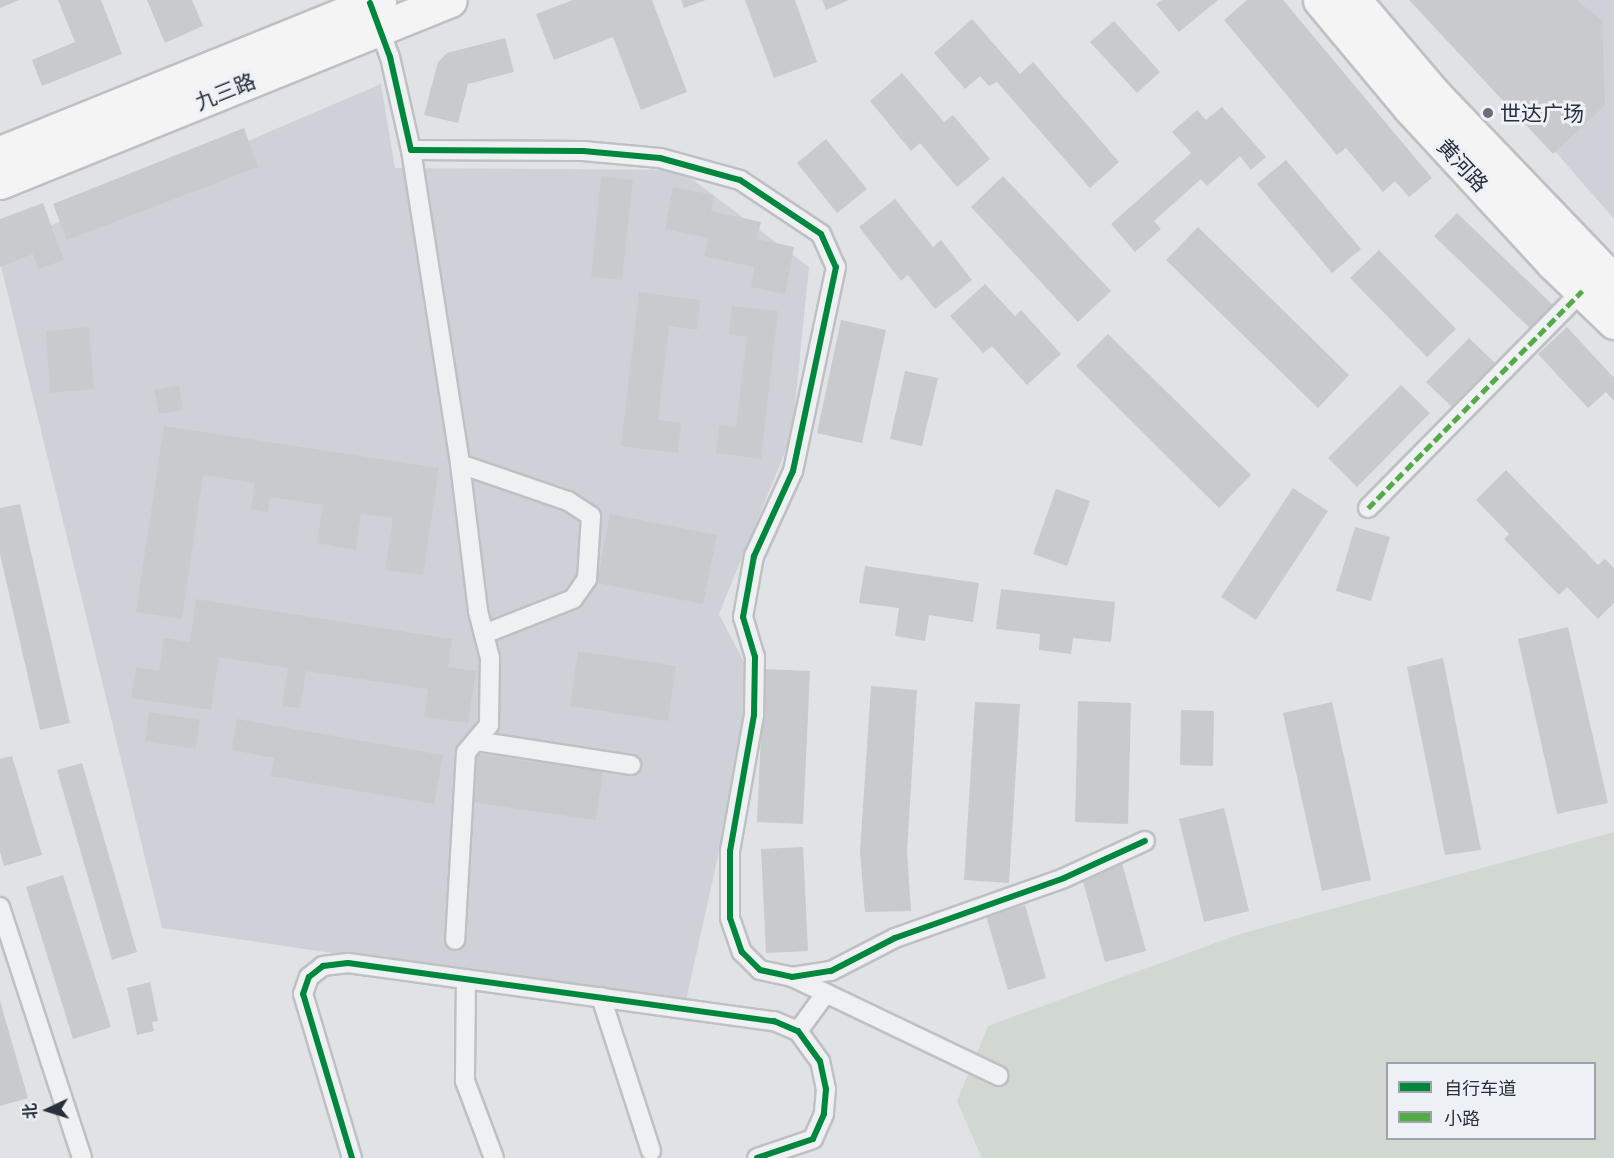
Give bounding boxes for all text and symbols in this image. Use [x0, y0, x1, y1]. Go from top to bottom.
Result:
street label: 九三路 [191, 68, 259, 114]
place label: 世达广场 [1500, 100, 1584, 126]
marker: 世达广场 [1481, 106, 1495, 120]
street label: 黄河路 [1432, 133, 1494, 197]
legend [1386, 1062, 1596, 1140]
text: 自行车道 [1444, 1078, 1516, 1099]
north arrow [18, 1080, 78, 1140]
text: 北 [21, 1103, 40, 1120]
text: 小路 [1444, 1108, 1480, 1129]

